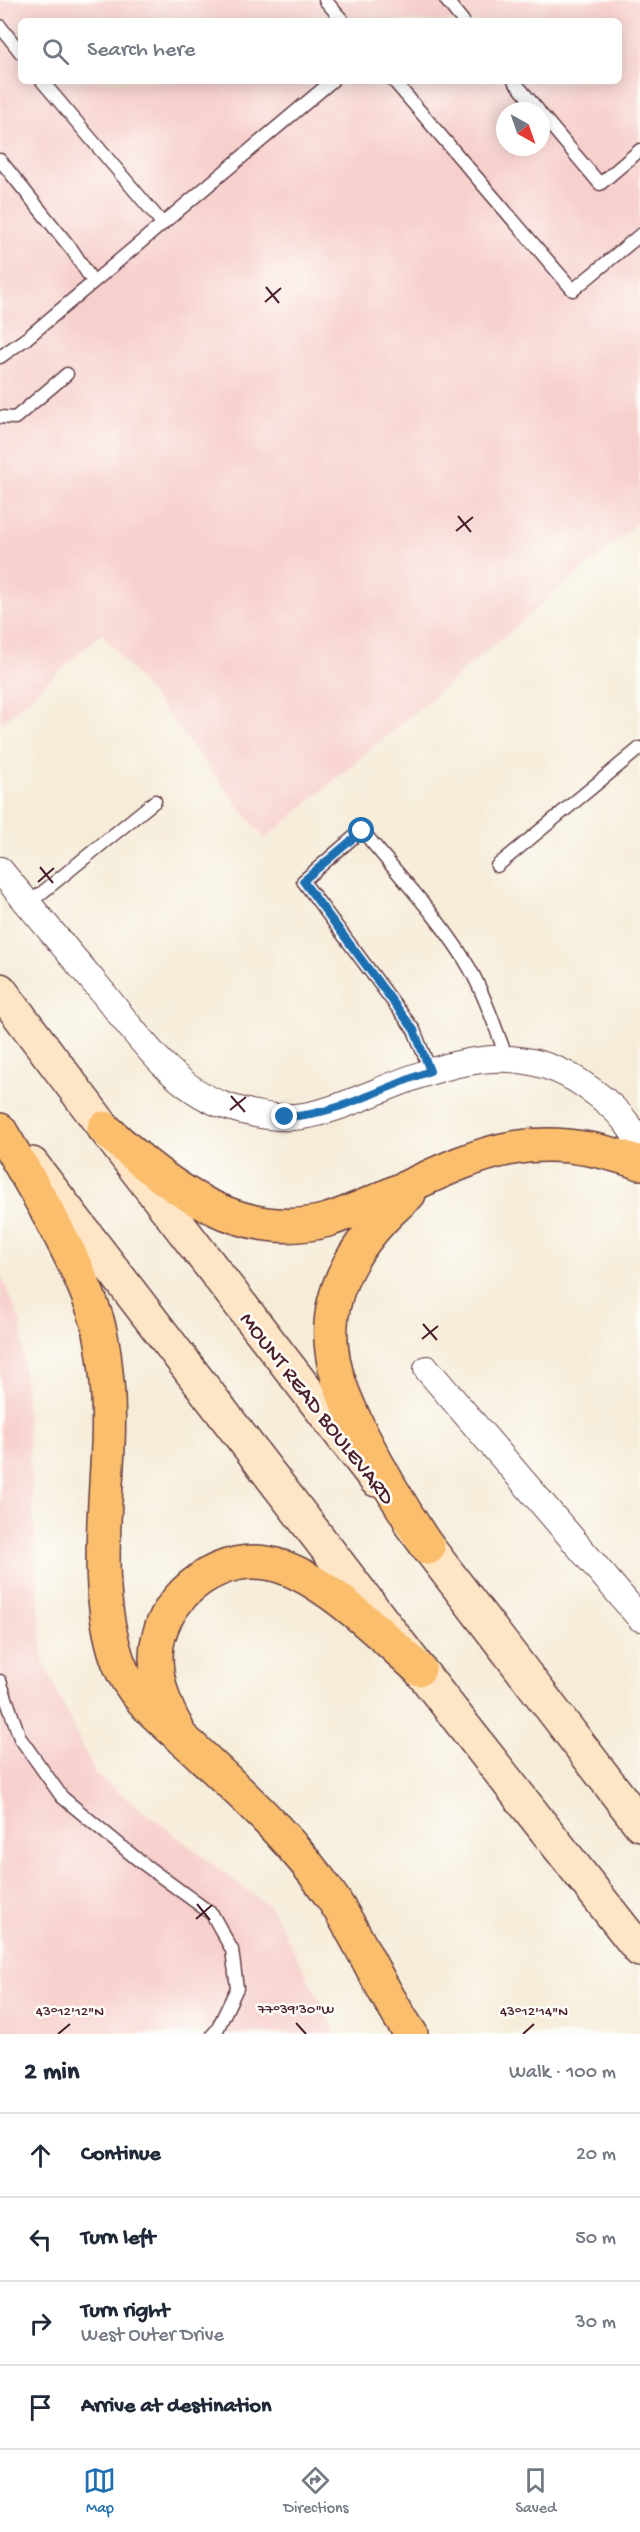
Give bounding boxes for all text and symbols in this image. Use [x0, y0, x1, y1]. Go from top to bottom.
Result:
search box [18, 18, 622, 84]
icon: search [39, 35, 72, 68]
text: Search here [87, 38, 195, 64]
north arrow [496, 102, 550, 156]
route start [348, 817, 374, 843]
route end [271, 1103, 297, 1129]
street label: MOUNT READ BOULEVARD [233, 1308, 399, 1511]
text: 77°39'30"W [257, 2001, 335, 2019]
text: 43°12'12"N [36, 2003, 104, 2021]
text: 43°12'14"N [500, 2003, 568, 2021]
text: 2 min [24, 2058, 79, 2089]
text: Walk · 100 m [509, 2062, 616, 2085]
icon: ahead [24, 2139, 57, 2172]
text: Continue [81, 2142, 161, 2168]
text: 20 m [576, 2144, 616, 2167]
icon: left [24, 2223, 57, 2256]
text: Turn left [81, 2226, 155, 2252]
text: 50 m [575, 2228, 616, 2251]
text: Turn right [81, 2299, 169, 2325]
icon: right [24, 2307, 57, 2340]
text: 30 m [575, 2312, 616, 2335]
text: West Outer Drive [81, 2325, 224, 2348]
icon: arrive [24, 2391, 57, 2424]
text: Arrive at destination [81, 2394, 271, 2420]
tab: Map [83, 2464, 116, 2519]
tab: Directions [283, 2464, 349, 2519]
tab: Saved [515, 2464, 556, 2519]

